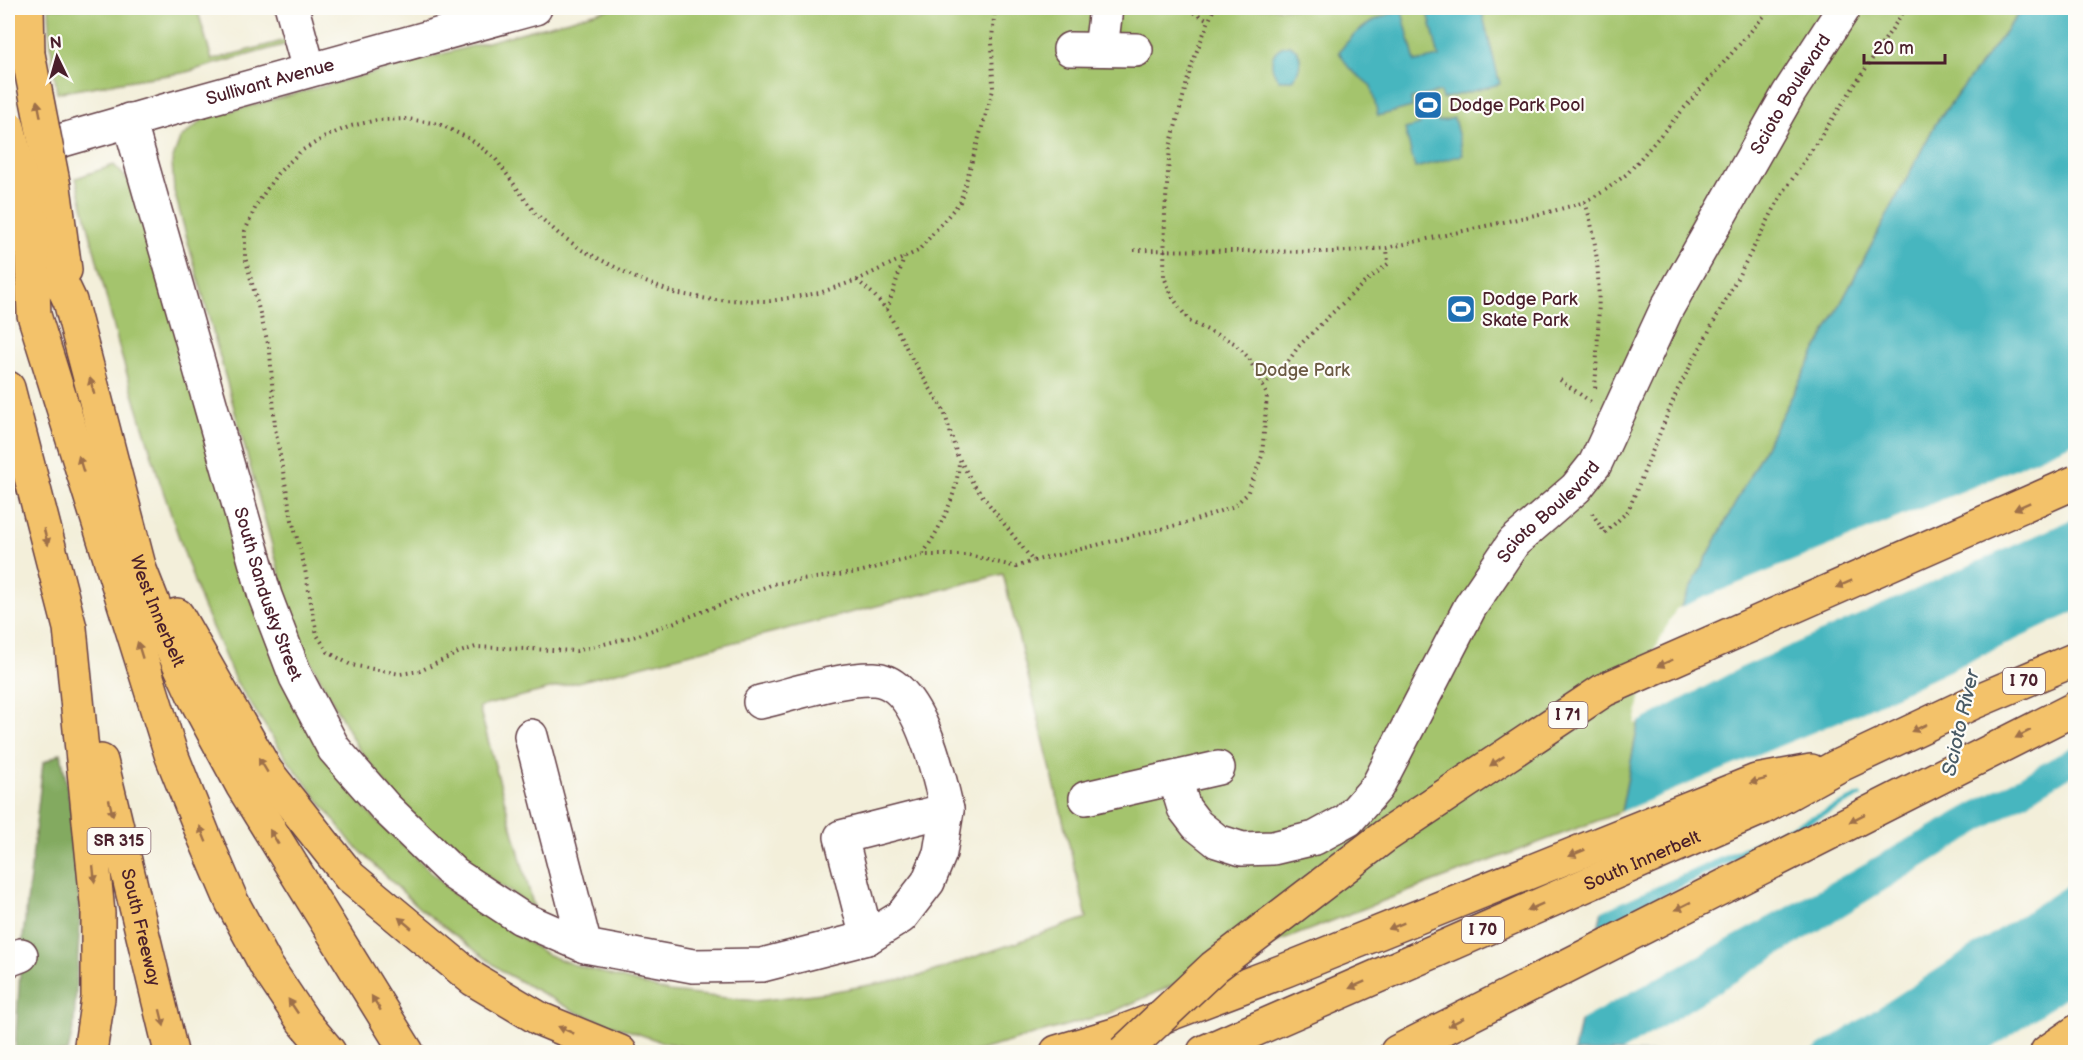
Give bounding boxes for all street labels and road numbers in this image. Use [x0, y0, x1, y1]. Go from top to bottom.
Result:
street label: Scioto Boulevard [1746, 30, 1835, 158]
street label: Sullivant Avenue [204, 54, 337, 109]
street label: Scioto Boulevard [1492, 457, 1604, 567]
street label: South Sandusky Street [230, 505, 307, 685]
street label: West Innerbelt [126, 553, 190, 670]
road number: I 70 [2003, 668, 2045, 694]
road number: I 71 [1548, 702, 1588, 728]
street label: South Innerbelt [1581, 826, 1704, 895]
road number: SR 315 [88, 828, 150, 854]
street label: South Freeway [117, 867, 165, 989]
road number: I 70 [1462, 917, 1504, 943]

